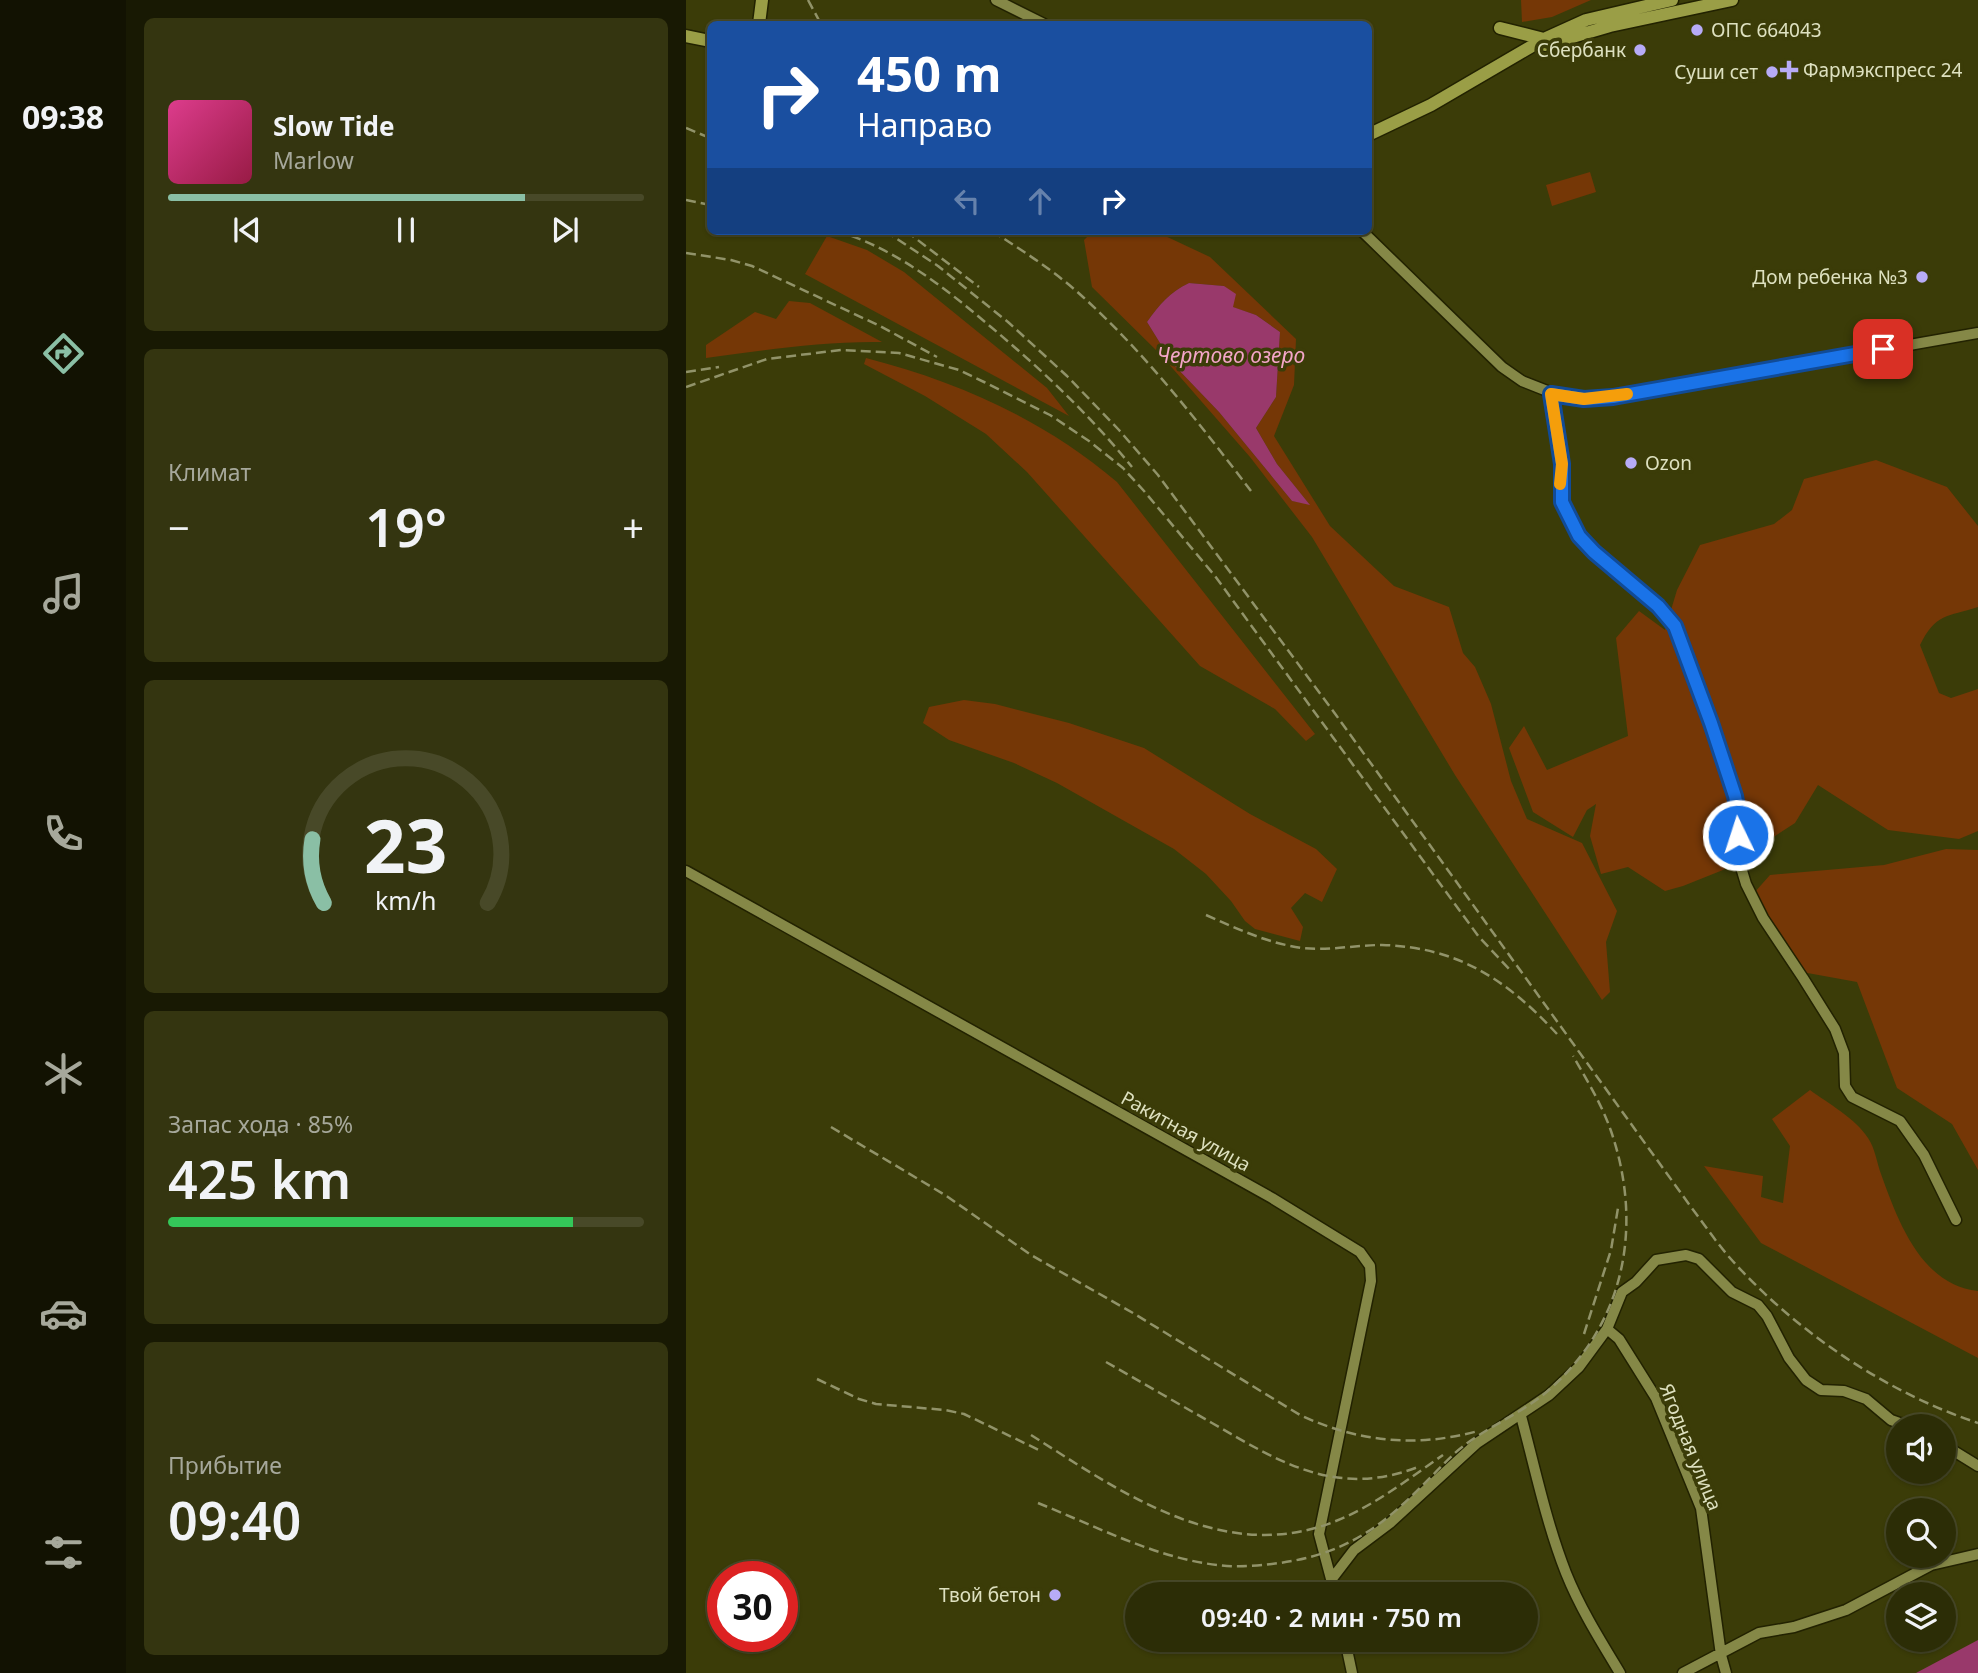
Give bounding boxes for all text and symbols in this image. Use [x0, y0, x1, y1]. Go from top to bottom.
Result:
place label: ОПС 664043 [1711, 17, 1822, 43]
marker: ОПС 664043 [1689, 22, 1705, 38]
place label: Сбербанк [1537, 37, 1626, 63]
text: 450 m [857, 40, 1002, 106]
marker: Сбербанк [1632, 42, 1648, 58]
icon: right [742, 49, 833, 140]
place label: Фармэкспресс 24 [1803, 57, 1963, 83]
place label: Суши сет [1674, 59, 1758, 85]
marker: Фармэкспресс 24 [1781, 62, 1797, 78]
marker: Суши сет [1764, 64, 1780, 80]
text: 09:38 [22, 95, 104, 138]
text: Направо [857, 103, 992, 146]
text: Slow Tide [273, 108, 395, 144]
text: Marlow [273, 144, 354, 176]
icon: left [948, 182, 986, 220]
icon: ahead [1021, 182, 1059, 220]
icon: right [1094, 182, 1132, 220]
icon: previous [228, 211, 266, 249]
icon: pause [387, 211, 425, 249]
icon: next [546, 211, 584, 249]
place label: Дом ребенка №3 [1752, 264, 1908, 290]
marker: Дом ребенка №3 [1914, 269, 1930, 285]
pin [1853, 319, 1913, 379]
icon: directions [39, 329, 88, 378]
icon: arrive [1864, 330, 1902, 368]
water label: Чертово озеро [1157, 341, 1305, 369]
place label: Ozon [1645, 450, 1692, 476]
marker: Ozon [1623, 455, 1639, 471]
text: Климат [168, 456, 251, 488]
text: 19° [365, 491, 447, 562]
text: − [168, 501, 190, 553]
text: + [622, 501, 644, 553]
icon: music [39, 569, 88, 618]
text: 23 [364, 795, 448, 894]
position arrow [1701, 798, 1775, 872]
icon: phone [39, 809, 88, 858]
text: km/h [375, 882, 437, 916]
icon: climate [39, 1049, 88, 1098]
street label: Ракитная улица [1117, 1085, 1255, 1177]
text: Запас хода · 85% [168, 1108, 353, 1140]
text: 425 km [168, 1143, 351, 1214]
icon: car [39, 1289, 88, 1338]
street label: Ягодная улица [1654, 1380, 1728, 1514]
map controls [1886, 1414, 1956, 1652]
button: sound [1886, 1414, 1956, 1484]
text: Прибытие [168, 1449, 282, 1481]
text: 09:40 [168, 1484, 301, 1555]
button: search [1886, 1498, 1956, 1568]
icon: filters [39, 1528, 88, 1577]
speed limit sign: 30 [707, 1561, 798, 1652]
place label: Твой бетон [939, 1582, 1041, 1608]
button: layers [1886, 1582, 1956, 1652]
marker: Твой бетон [1047, 1587, 1063, 1603]
text: 09:40 · 2 мин · 750 m [1201, 1599, 1462, 1635]

